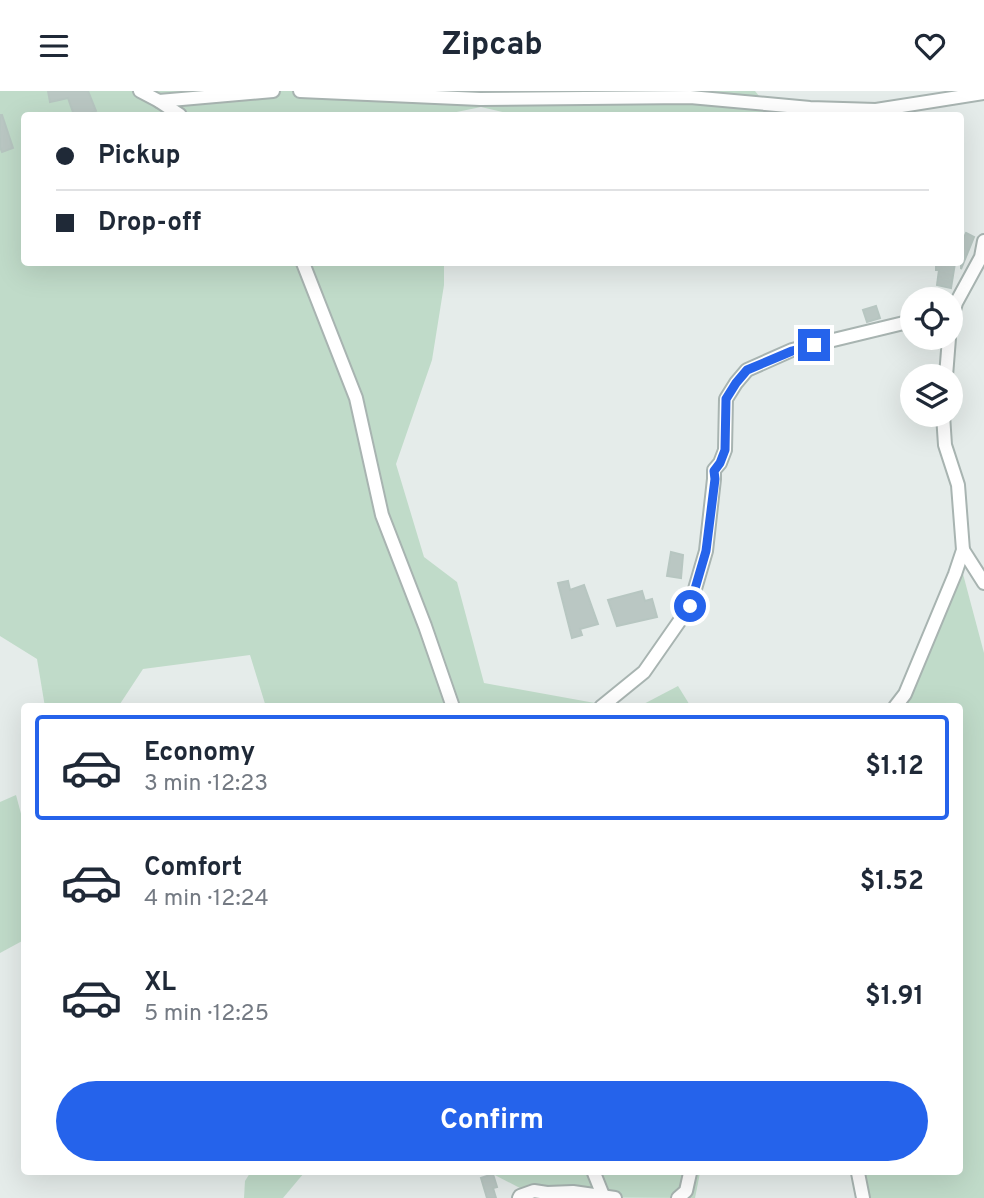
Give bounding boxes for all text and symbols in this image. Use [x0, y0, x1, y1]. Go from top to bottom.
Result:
text: Zipcab [441, 26, 543, 66]
icon: menu [35, 27, 73, 65]
icon: heart [911, 27, 949, 65]
text: Pickup [98, 140, 181, 173]
text: Drop-off [98, 207, 201, 240]
map controls [900, 287, 963, 427]
button: locate [900, 287, 963, 350]
route end [798, 329, 830, 361]
button: layers [900, 364, 963, 427]
route start [674, 590, 706, 622]
icon: car [60, 736, 123, 799]
text: Economy [144, 737, 255, 770]
text: $1.12 [865, 751, 924, 784]
text: 3 min · 12:23 [144, 770, 268, 799]
icon: car [60, 851, 123, 914]
text: Comfort [144, 852, 242, 885]
text: $1.52 [860, 866, 924, 899]
text: 4 min · 12:24 [144, 885, 269, 914]
icon: car [60, 966, 123, 1029]
text: XL [144, 967, 176, 1000]
text: $1.91 [865, 981, 924, 1014]
text: 5 min · 12:25 [144, 1000, 269, 1029]
button: Confirm [56, 1081, 928, 1161]

